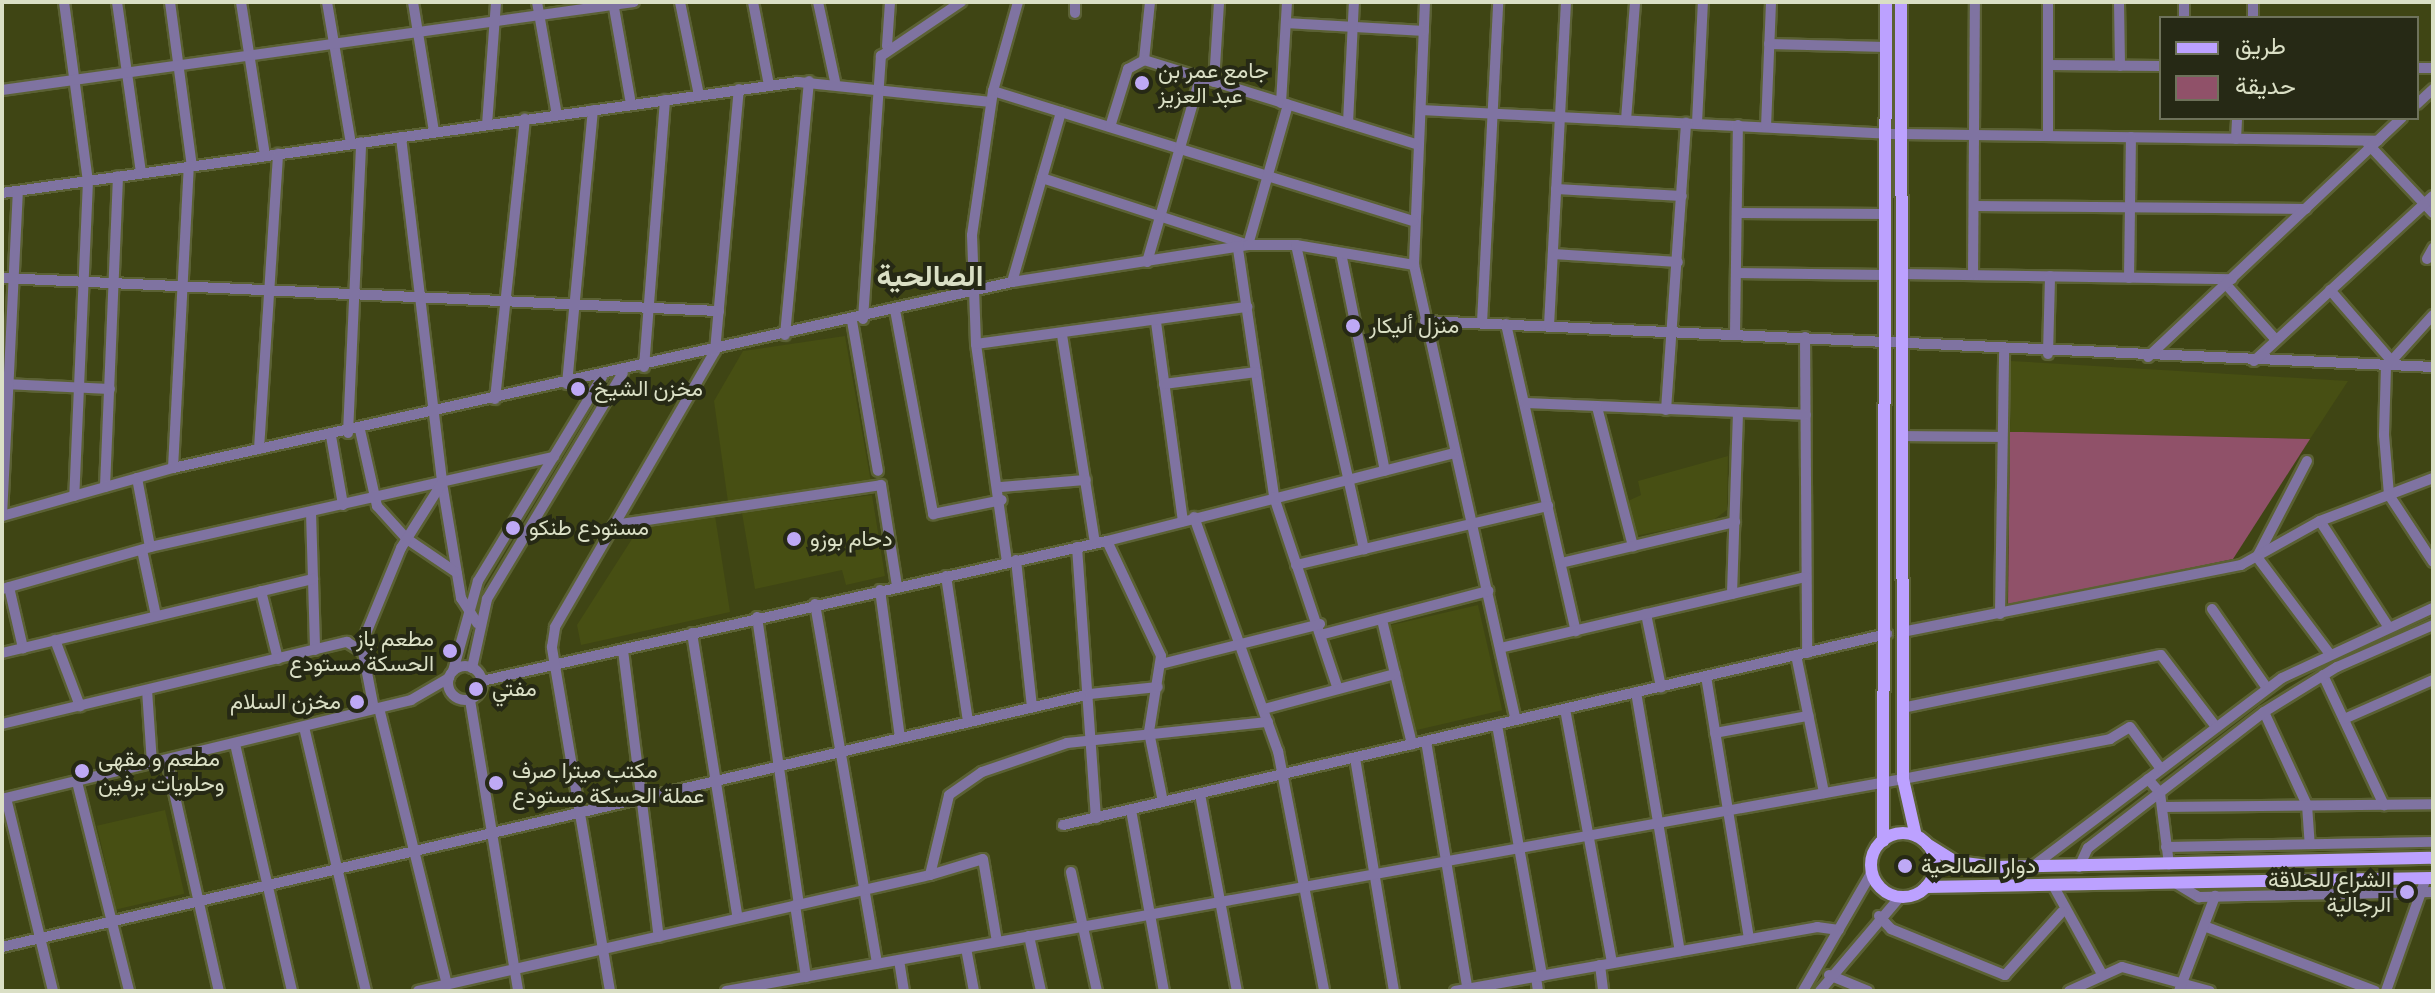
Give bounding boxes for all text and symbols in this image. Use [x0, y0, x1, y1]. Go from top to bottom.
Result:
legend [2159, 16, 2419, 120]
text: طريق [2235, 32, 2286, 60]
place label: جامع عمر بن عبد العزيز [1158, 57, 1269, 108]
text: حديقة [2235, 72, 2296, 100]
marker: جامع عمر بن عبد العزيز [1133, 74, 1151, 92]
district label: الصالحية [876, 258, 984, 294]
place label: منزل أليكار [1369, 313, 1459, 339]
marker: منزل أليكار [1344, 317, 1362, 335]
place label: مخزن الشيخ [594, 376, 703, 402]
marker: مخزن الشيخ [569, 380, 587, 398]
place label: مستودع طنكو [529, 515, 649, 541]
marker: مستودع طنكو [504, 519, 522, 537]
place label: دحام بوزو [810, 526, 893, 552]
marker: دحام بوزو [785, 530, 803, 548]
place label: مطعم باز الحسكة مستودع [289, 625, 434, 676]
marker: مطعم باز الحسكة مستودع [441, 642, 459, 660]
place label: مفتي [492, 676, 537, 702]
marker: مفتي [467, 680, 485, 698]
place label: مخزن السلام [230, 689, 341, 715]
marker: مخزن السلام [348, 693, 366, 711]
place label: مطعم و مقهى وحلويات برفين [98, 745, 224, 796]
place label: مكتب ميترا صرف عملة الحسكة مستودع [512, 757, 705, 808]
marker: مطعم و مقهى وحلويات برفين [73, 762, 91, 780]
marker: مكتب ميترا صرف عملة الحسكة مستودع [487, 774, 505, 792]
place label: دوار الصالحية [1921, 853, 2036, 879]
marker: دوار الصالحية [1896, 857, 1914, 875]
place label: الشراع للحلاقة الرجالية [2268, 866, 2391, 918]
marker: الشراع للحلاقة الرجالية [2398, 883, 2416, 901]

